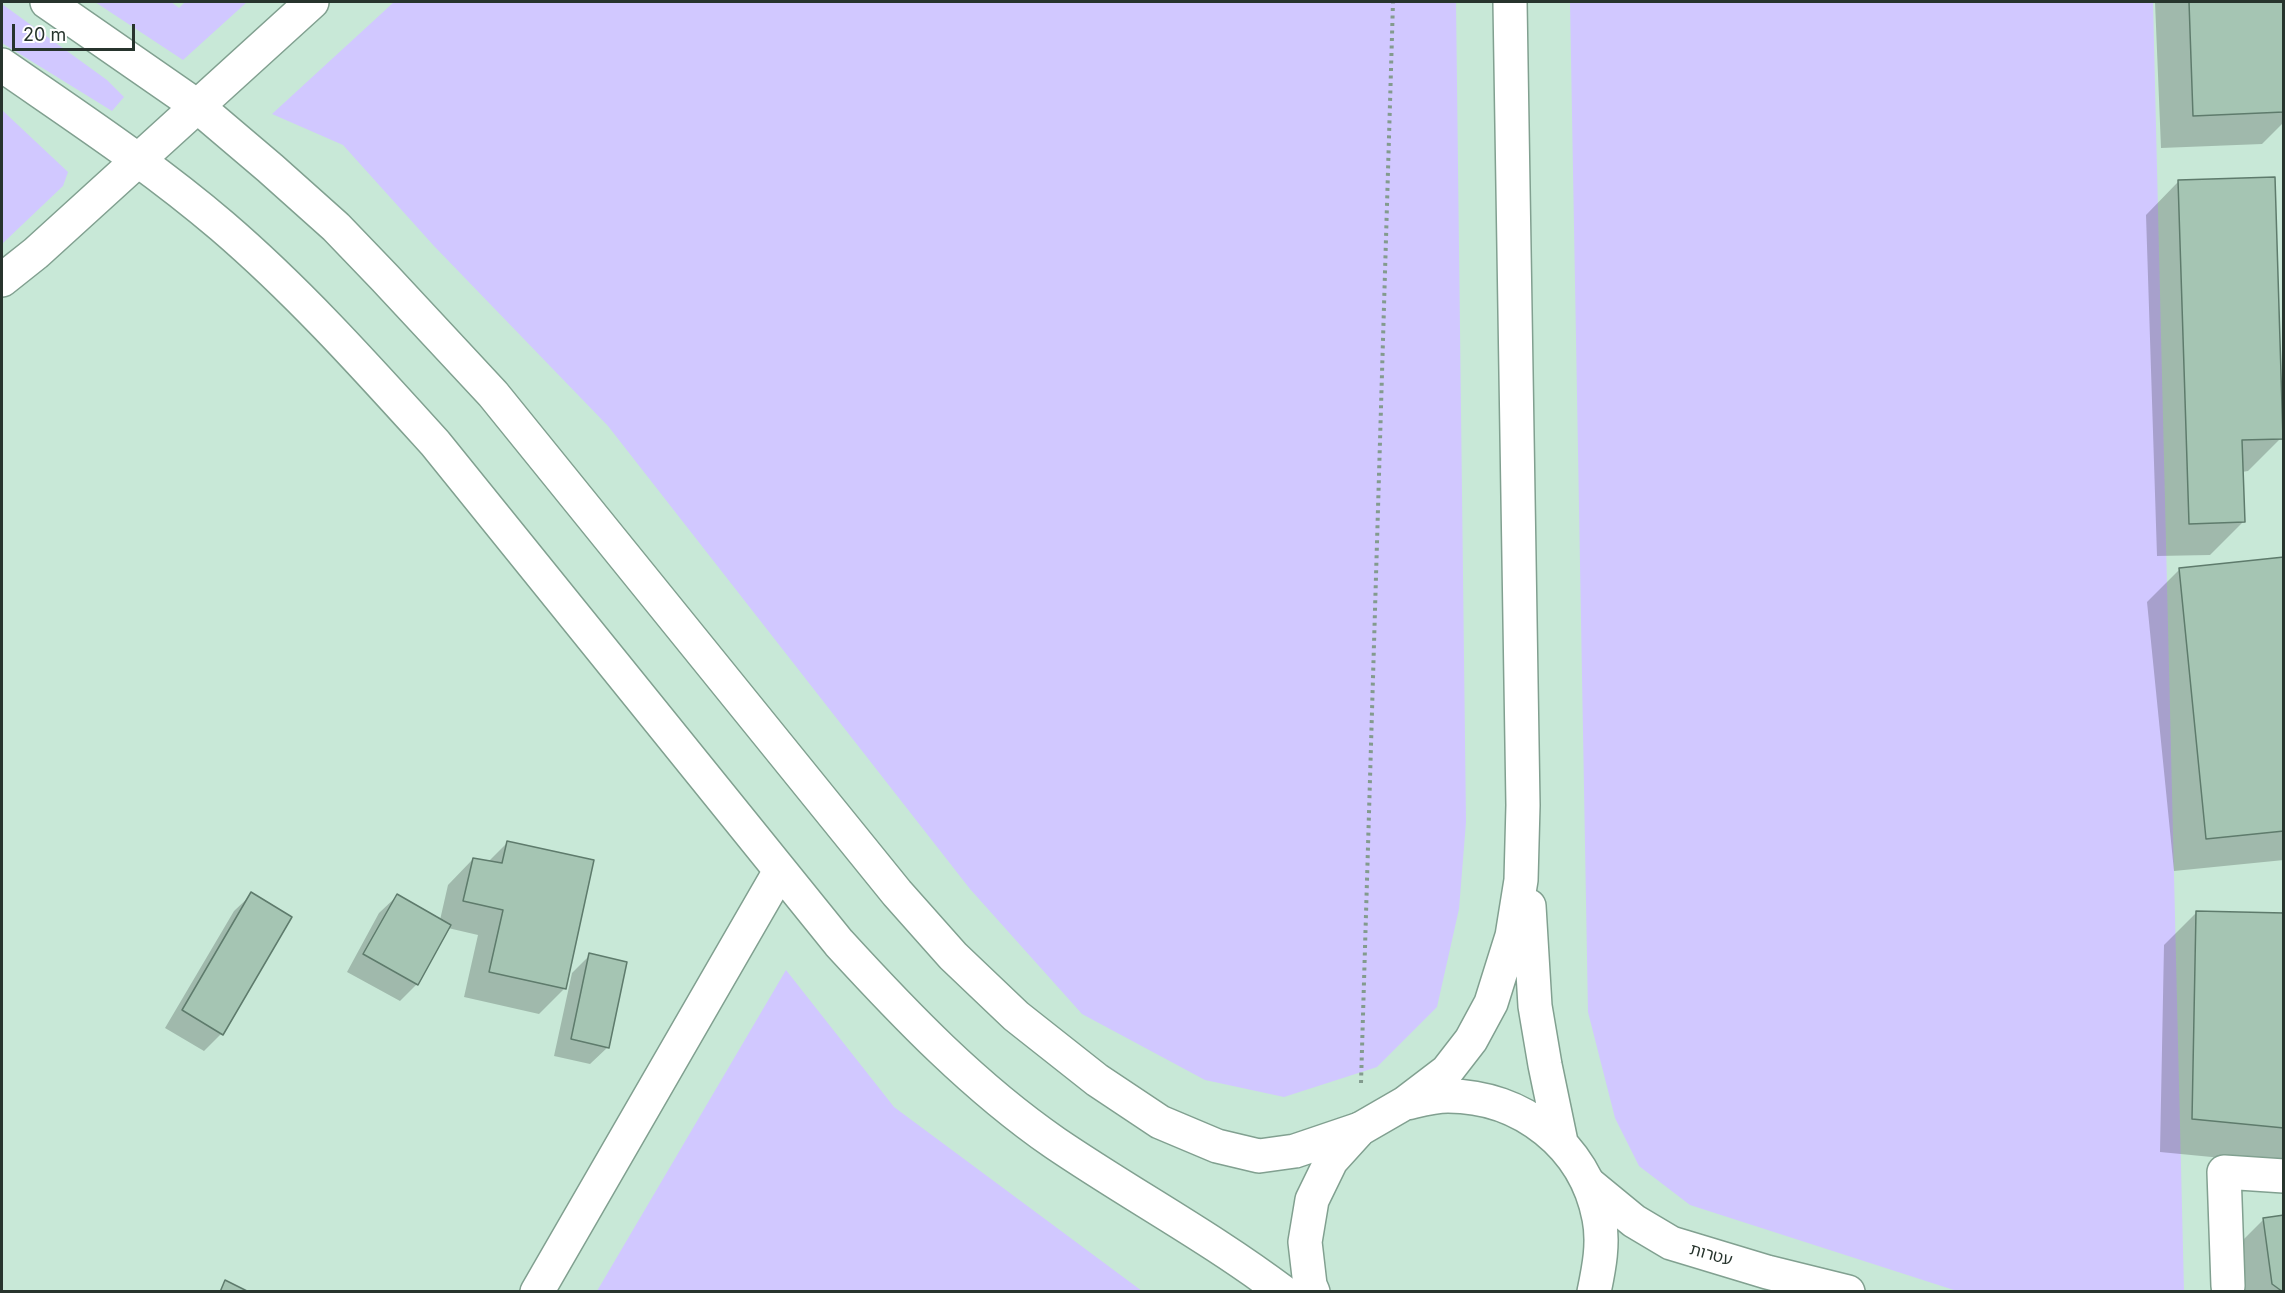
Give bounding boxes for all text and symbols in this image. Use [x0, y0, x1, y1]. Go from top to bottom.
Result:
scale bar [15, 12, 138, 50]
text: 20 m [23, 24, 66, 45]
street label: עטרות [1687, 1240, 1735, 1270]

